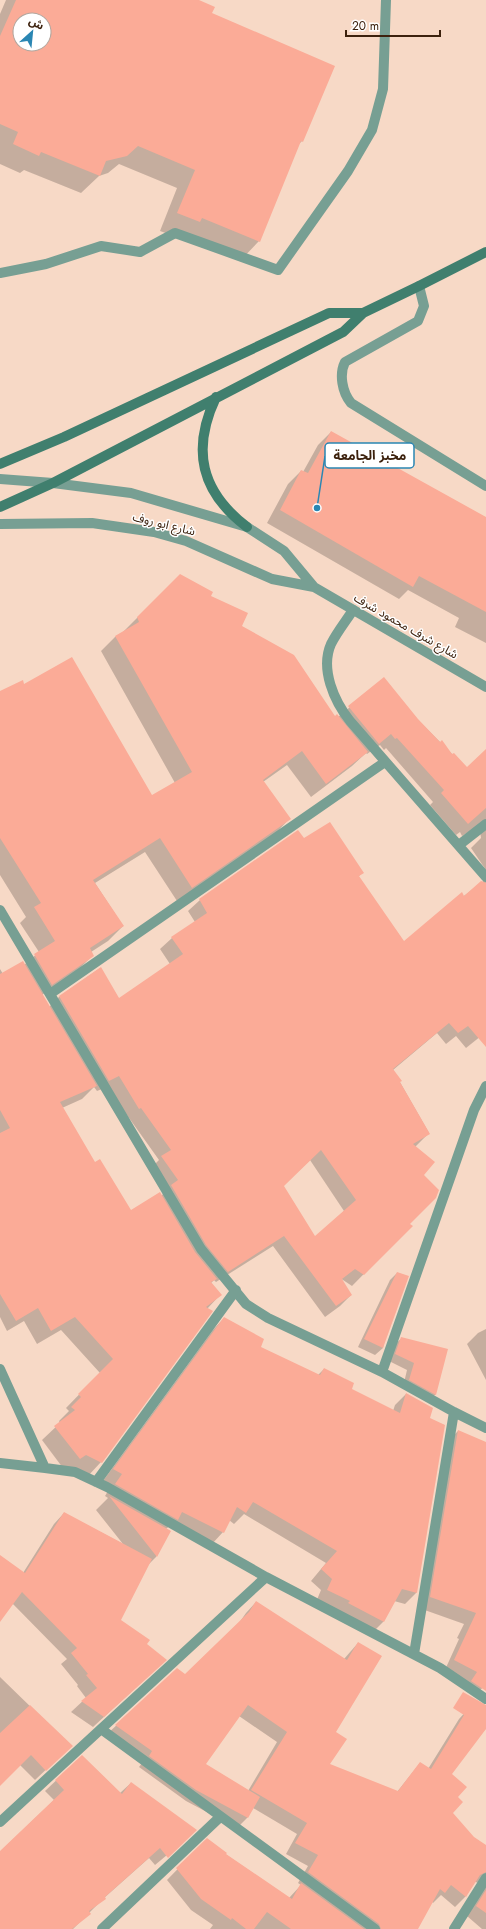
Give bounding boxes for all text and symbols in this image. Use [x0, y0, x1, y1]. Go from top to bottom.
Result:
north arrow [12, 12, 52, 52]
scale bar [346, 12, 440, 38]
text: ش [26, 13, 47, 34]
text: 20 m [352, 17, 379, 35]
callout: مخبز الجامعة [325, 443, 414, 468]
text: مخبز الجامعة [334, 446, 406, 465]
street label: شارع ابو روف [131, 508, 197, 540]
street label: شارع شرف محمود شرف [351, 589, 461, 663]

